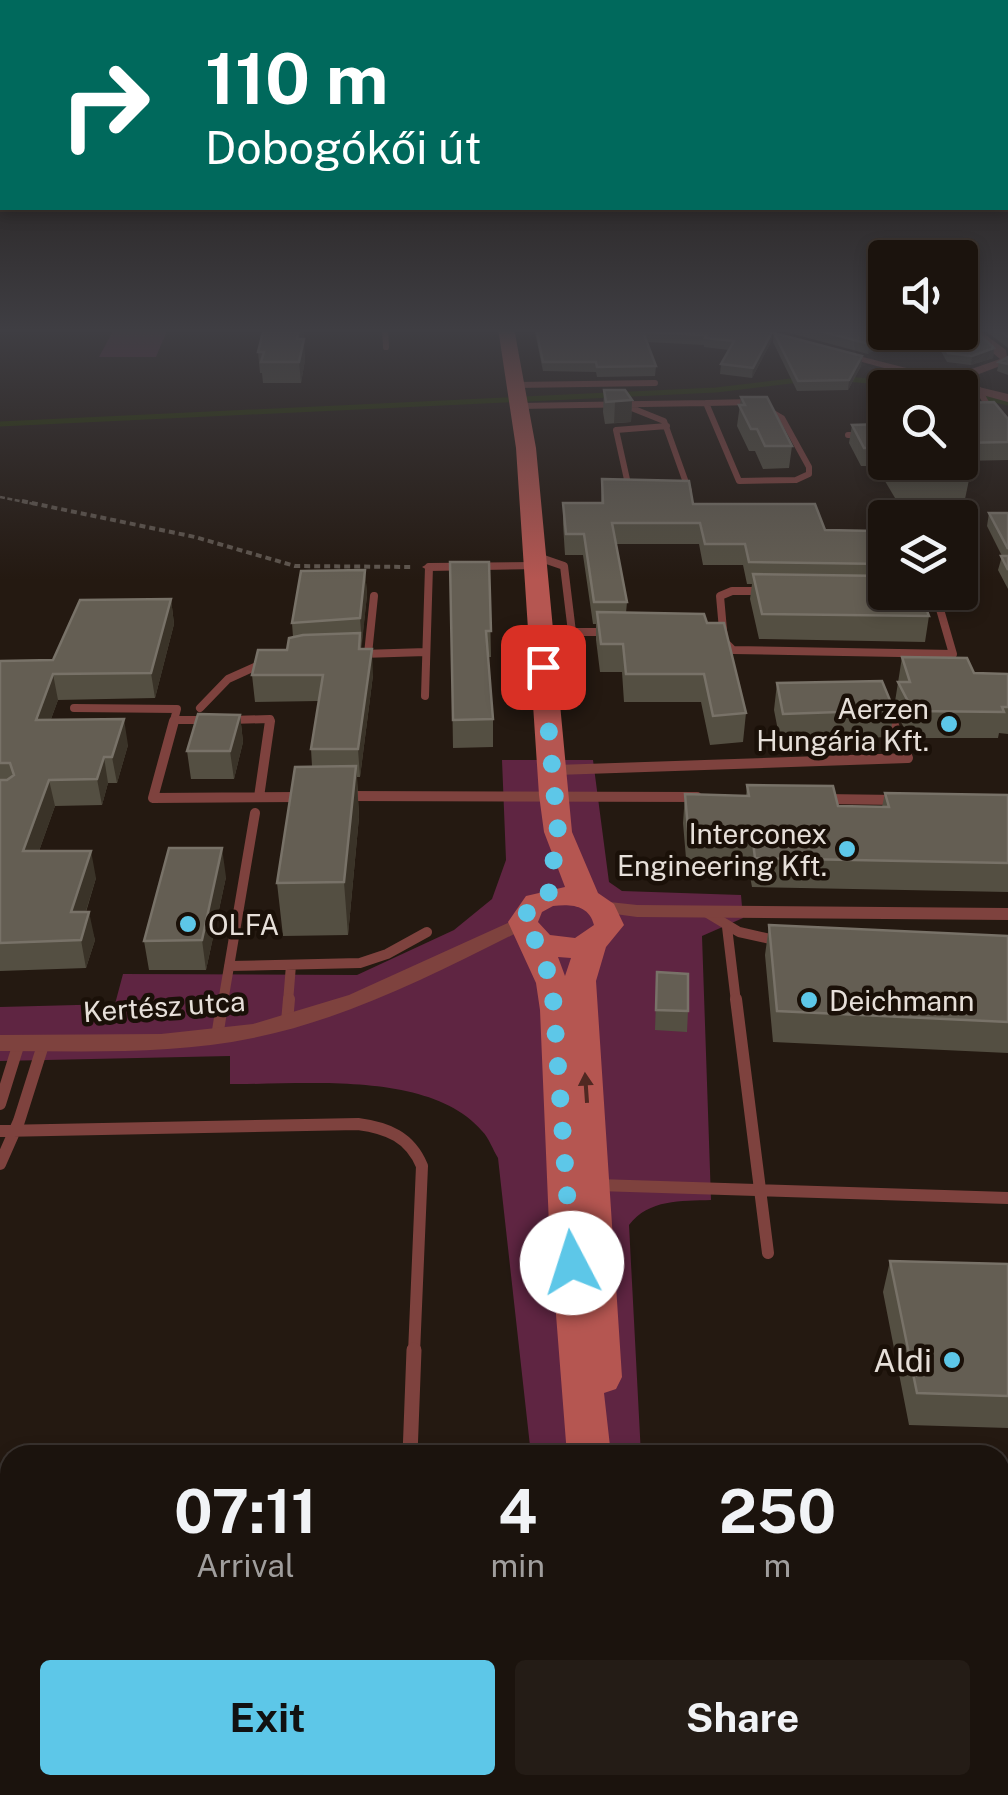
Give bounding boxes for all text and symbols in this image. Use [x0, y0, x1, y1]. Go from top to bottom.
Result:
text: 110 m [205, 37, 389, 120]
icon: right [40, 40, 170, 170]
text: Dobogókői út [205, 121, 482, 174]
map controls [868, 240, 978, 610]
button: sound [868, 240, 978, 350]
button: search [868, 370, 978, 480]
button: layers [868, 500, 978, 610]
pin [501, 625, 586, 710]
icon: arrive [516, 640, 571, 695]
place label: Aerzen Hungária Kft. [756, 692, 929, 757]
marker: Aerzen Hungária Kft. [938, 713, 960, 735]
place label: Interconex Engineering Kft. [617, 817, 827, 882]
marker: Interconex Engineering Kft. [836, 838, 858, 860]
place label: OLFA [208, 908, 279, 941]
marker: OLFA [177, 913, 199, 935]
street label: Kertész utca [82, 984, 246, 1028]
place label: Deichmann [829, 984, 974, 1017]
marker: Deichmann [798, 989, 820, 1011]
one-way arrow [578, 1071, 594, 1103]
position arrow [520, 1211, 624, 1315]
place label: Aldi [873, 1342, 932, 1379]
marker: Aldi [941, 1349, 963, 1371]
text: 07:11 [174, 1476, 317, 1547]
text: 4 [498, 1476, 537, 1547]
text: 250 [719, 1476, 836, 1547]
text: Arrival [196, 1547, 295, 1584]
text: min [491, 1547, 545, 1584]
text: m [764, 1547, 791, 1584]
button: Exit [40, 1660, 495, 1775]
button: Share [515, 1660, 970, 1775]

